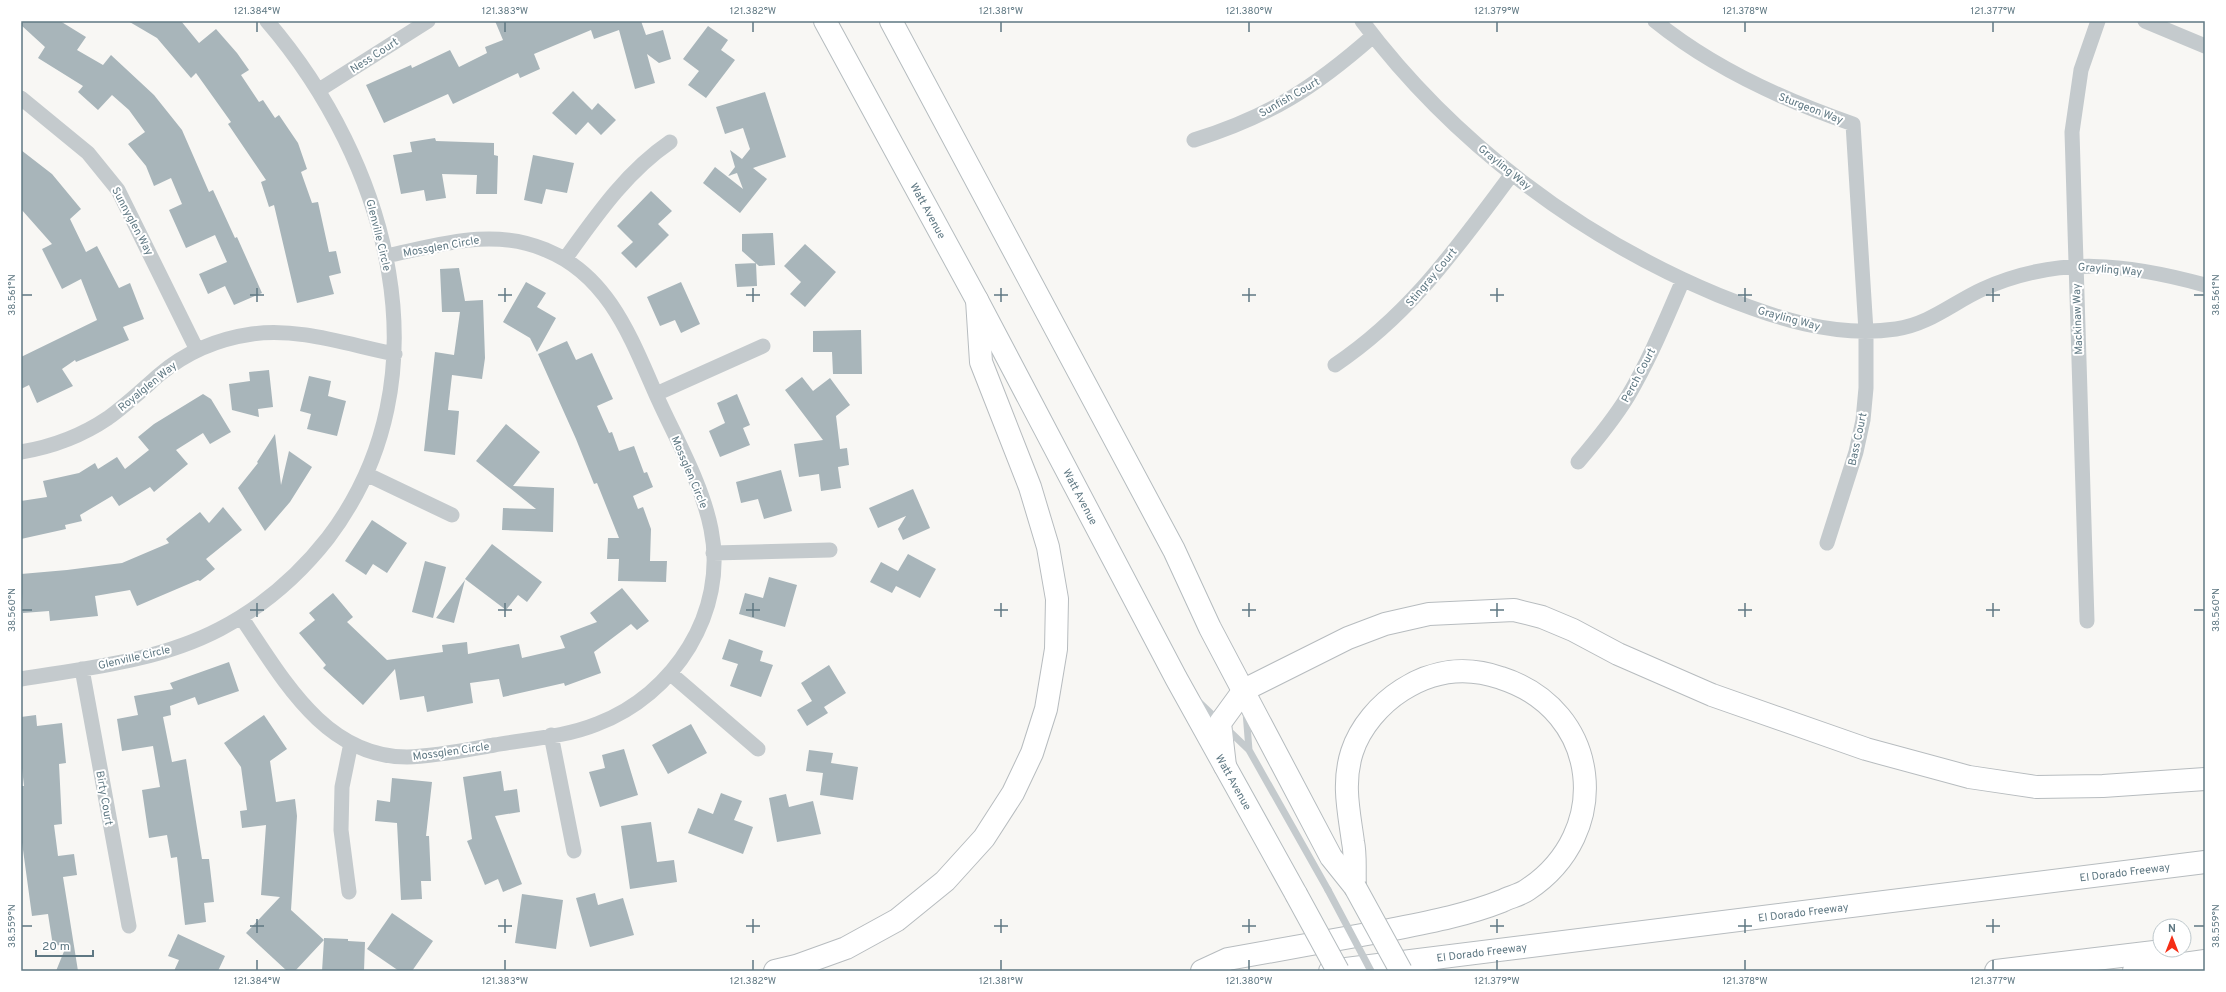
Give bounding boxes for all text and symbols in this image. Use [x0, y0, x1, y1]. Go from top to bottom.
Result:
text: 121.384°W [234, 5, 280, 18]
text: 121.383°W [482, 5, 528, 18]
text: 121.382°W [730, 5, 776, 18]
text: 121.381°W [979, 5, 1023, 18]
text: 121.380°W [1226, 5, 1272, 18]
text: 121.379°W [1474, 5, 1520, 18]
text: 121.378°W [1722, 5, 1768, 18]
text: 121.377°W [1971, 5, 2015, 18]
street label: Ness Court [348, 35, 401, 77]
street label: Sunfish Court [1257, 75, 1322, 121]
street label: Sturgeon Way [1776, 90, 1845, 128]
street label: Grayling Way [1475, 142, 1534, 194]
street label: Watt Avenue [907, 181, 948, 242]
street label: Sunnyglen Way [108, 185, 156, 258]
street label: Glenville Circle [362, 198, 394, 273]
street label: Mossglen Circle [402, 233, 480, 261]
street label: Stingray Court [1403, 245, 1460, 310]
street label: Grayling Way [2077, 260, 2143, 280]
text: 38.561°N [6, 274, 19, 316]
text: 38.561°N [2210, 274, 2223, 316]
street label: Mackinaw Way [2070, 283, 2086, 355]
street label: Grayling Way [1756, 304, 1822, 334]
street label: Perch Court [1619, 346, 1659, 405]
street label: Royalglen Way [115, 359, 180, 415]
street label: Bass Court [1845, 411, 1870, 467]
street label: Mossglen Circle [668, 434, 711, 511]
street label: Watt Avenue [1059, 467, 1100, 528]
text: 38.560°N [6, 588, 19, 632]
text: 38.560°N [2210, 588, 2223, 632]
street label: Glenville Circle [97, 643, 172, 673]
street label: Mossglen Circle [412, 740, 490, 764]
street label: Watt Avenue [1212, 752, 1254, 813]
street label: Birty Court [92, 770, 116, 826]
street label: El Dorado Freeway [2079, 860, 2171, 886]
street label: El Dorado Freeway [1757, 900, 1850, 926]
text: 38.559°N [6, 904, 19, 948]
text: 38.559°N [2210, 904, 2223, 948]
north arrow [2152, 918, 2192, 958]
text: N [2168, 922, 2176, 936]
scale bar [36, 932, 93, 958]
text: 20 m [42, 939, 70, 955]
street label: El Dorado Freeway [1436, 940, 1528, 966]
text: 121.384°W [234, 975, 280, 988]
text: 121.383°W [482, 975, 528, 988]
text: 121.382°W [730, 975, 776, 988]
text: 121.381°W [979, 975, 1023, 988]
text: 121.380°W [1226, 975, 1272, 988]
text: 121.379°W [1474, 975, 1520, 988]
text: 121.378°W [1722, 975, 1768, 988]
text: 121.377°W [1971, 975, 2015, 988]

